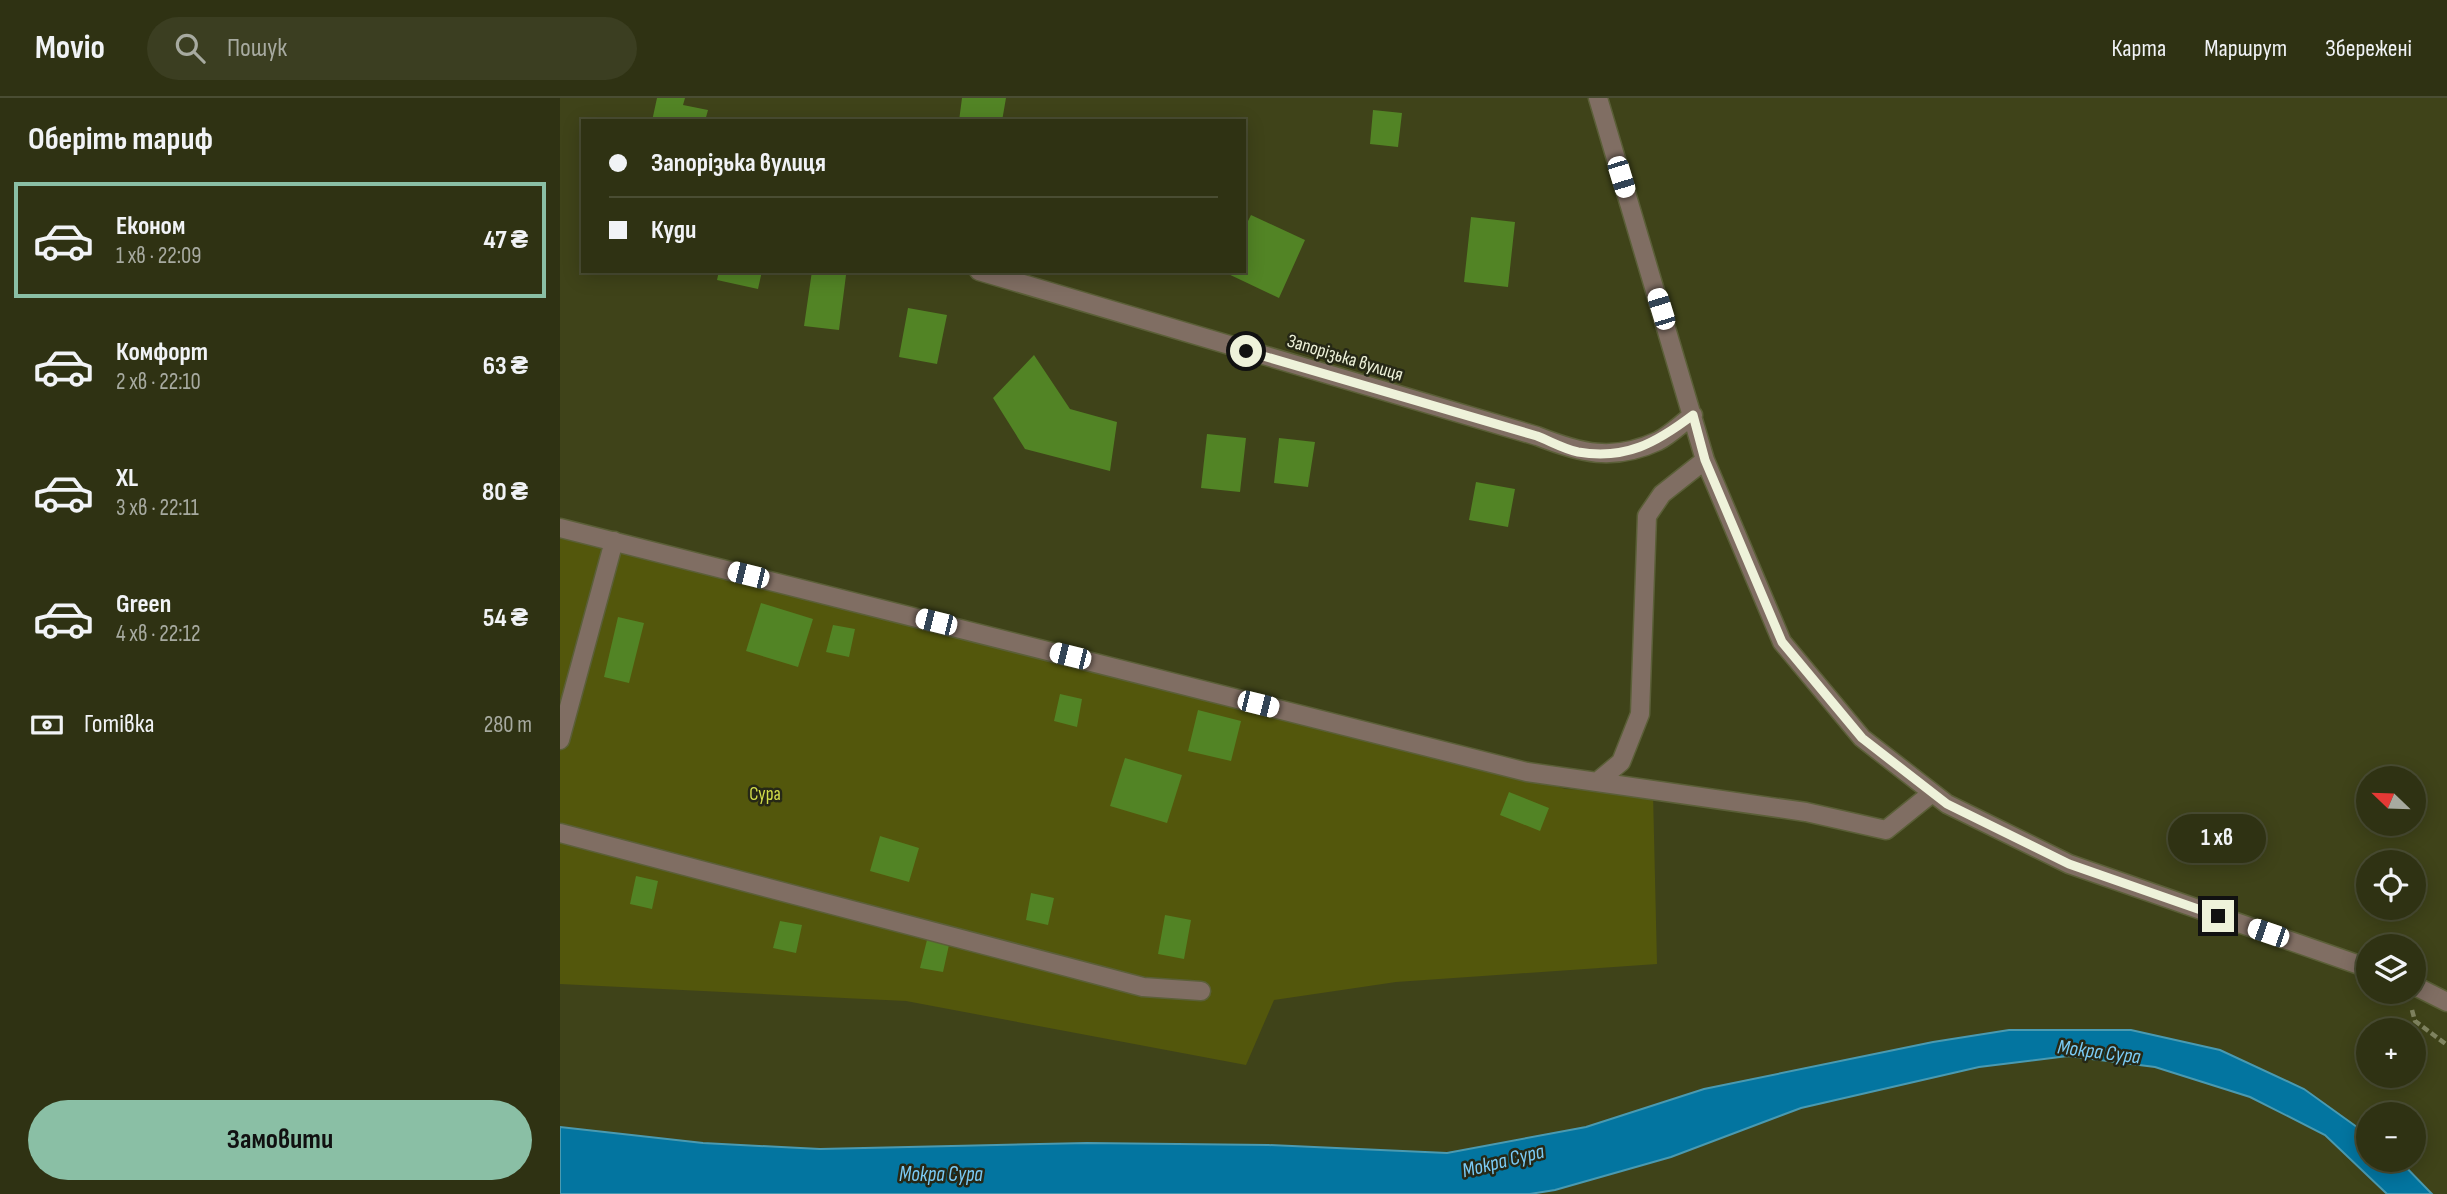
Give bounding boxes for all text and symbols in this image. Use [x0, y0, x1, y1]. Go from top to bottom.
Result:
search box [147, 17, 637, 80]
text: Movio [35, 28, 105, 68]
icon: search [171, 29, 209, 67]
text: Пошук [227, 33, 287, 64]
text: Карта [2112, 34, 2166, 63]
text: Маршрут [2204, 34, 2287, 63]
text: Збережені [2325, 34, 2412, 63]
text: Оберіть тариф [28, 120, 213, 159]
text: Запорізька вулиця [651, 148, 826, 179]
car [1605, 154, 1638, 200]
icon: car [32, 209, 95, 272]
text: Економ [116, 211, 185, 242]
text: Куди [651, 215, 696, 246]
text: 47 ₴ [484, 225, 528, 256]
text: 1 хв · 22:09 [116, 242, 202, 270]
car [1645, 286, 1678, 332]
street label: Запорізька вулиця [1284, 329, 1406, 387]
icon: car [32, 335, 95, 398]
route start [1230, 335, 1262, 367]
text: Комфорт [116, 337, 208, 368]
text: 63 ₴ [483, 351, 528, 382]
text: 2 хв · 22:10 [116, 368, 201, 396]
icon: car [32, 461, 95, 524]
text: XL [116, 463, 138, 494]
text: 80 ₴ [482, 477, 528, 508]
text: 3 хв · 22:11 [116, 494, 199, 522]
car [726, 560, 771, 590]
icon: car [32, 587, 95, 650]
text: Green [116, 589, 171, 620]
text: 54 ₴ [483, 603, 528, 634]
car [914, 607, 959, 637]
text: 4 хв · 22:12 [116, 620, 200, 648]
car [1048, 641, 1093, 671]
car [1236, 689, 1281, 719]
icon: cash [28, 706, 66, 744]
text: Готівка [84, 709, 155, 740]
text: 280 m [484, 711, 532, 739]
north arrow [2356, 766, 2426, 836]
map controls [2356, 766, 2426, 1172]
park label: Сура [749, 783, 781, 806]
callout: 1 хв [2169, 814, 2267, 864]
text: 1 хв [2201, 824, 2233, 852]
button: locate [2356, 850, 2426, 920]
route end [2202, 900, 2234, 932]
car [2245, 916, 2292, 950]
button: layers [2356, 934, 2426, 1004]
button: + [2356, 1018, 2426, 1088]
water label: Мокра Сура [2056, 1034, 2143, 1070]
button: Замовити [28, 1100, 532, 1180]
button: − [2356, 1102, 2426, 1172]
water label: Мокра Сура [1459, 1139, 1547, 1183]
water label: Мокра Сура [899, 1162, 983, 1187]

